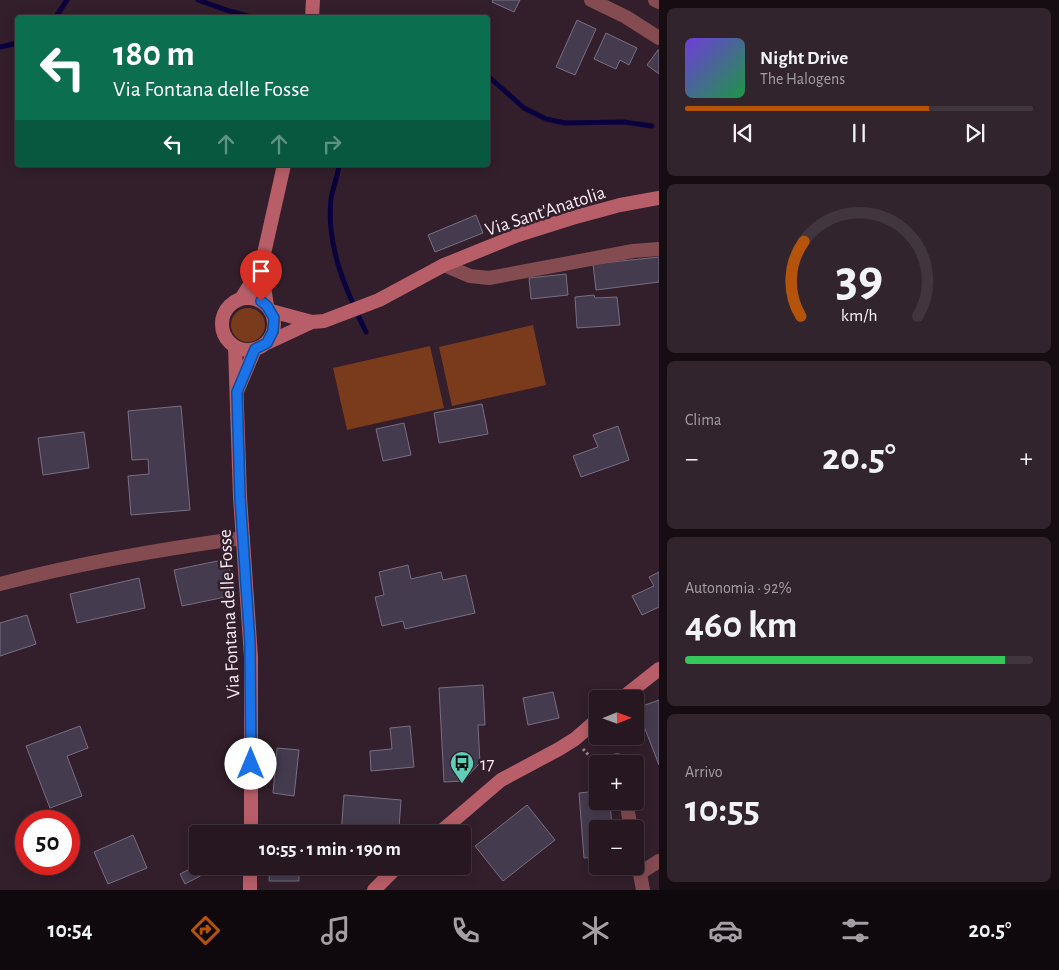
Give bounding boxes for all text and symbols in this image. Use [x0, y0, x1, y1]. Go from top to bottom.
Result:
icon: left [30, 35, 95, 100]
text: 180 m [113, 37, 195, 72]
text: Night Drive [760, 49, 848, 68]
text: The Halogens [760, 71, 845, 87]
text: Via Fontana delle Fosse [113, 78, 309, 100]
icon: previous [729, 119, 757, 147]
icon: pause [845, 119, 873, 147]
icon: next [961, 119, 989, 147]
icon: left [159, 130, 187, 158]
icon: ahead [212, 130, 240, 158]
icon: ahead [265, 130, 293, 158]
icon: right [318, 130, 346, 158]
street label: Via Sant'Anatolia [483, 183, 608, 240]
pin [240, 250, 282, 301]
text: 39 [835, 253, 883, 305]
icon: arrive [247, 257, 275, 285]
text: km/h [841, 307, 877, 325]
text: Clima [685, 412, 721, 428]
text: 20.5° [822, 439, 896, 477]
text: − [685, 445, 698, 473]
text: + [1020, 445, 1033, 473]
street label: Via Fontana delle Fosse [216, 529, 243, 699]
text: Autonomia · 92% [685, 580, 792, 596]
text: 460 km [685, 607, 797, 645]
north arrow [589, 690, 644, 745]
map controls [589, 690, 644, 875]
position arrow [224, 737, 276, 789]
bus stop icon: 17 [449, 750, 475, 784]
place label: 17 [480, 755, 495, 774]
button: + [589, 755, 644, 810]
text: Arrivo [685, 764, 723, 780]
text: 10:55 [685, 791, 760, 829]
speed limit sign: 50 [15, 810, 80, 875]
button: − [589, 820, 644, 875]
text: 10:55 · 1 min · 190 m [259, 840, 401, 859]
icon: directions [188, 913, 223, 948]
icon: music [318, 913, 353, 948]
icon: phone [448, 913, 483, 948]
icon: climate [578, 913, 613, 948]
icon: car [708, 913, 743, 948]
icon: filters [838, 913, 873, 948]
text: 10:54 [48, 919, 93, 941]
text: 20.5° [969, 919, 1011, 941]

